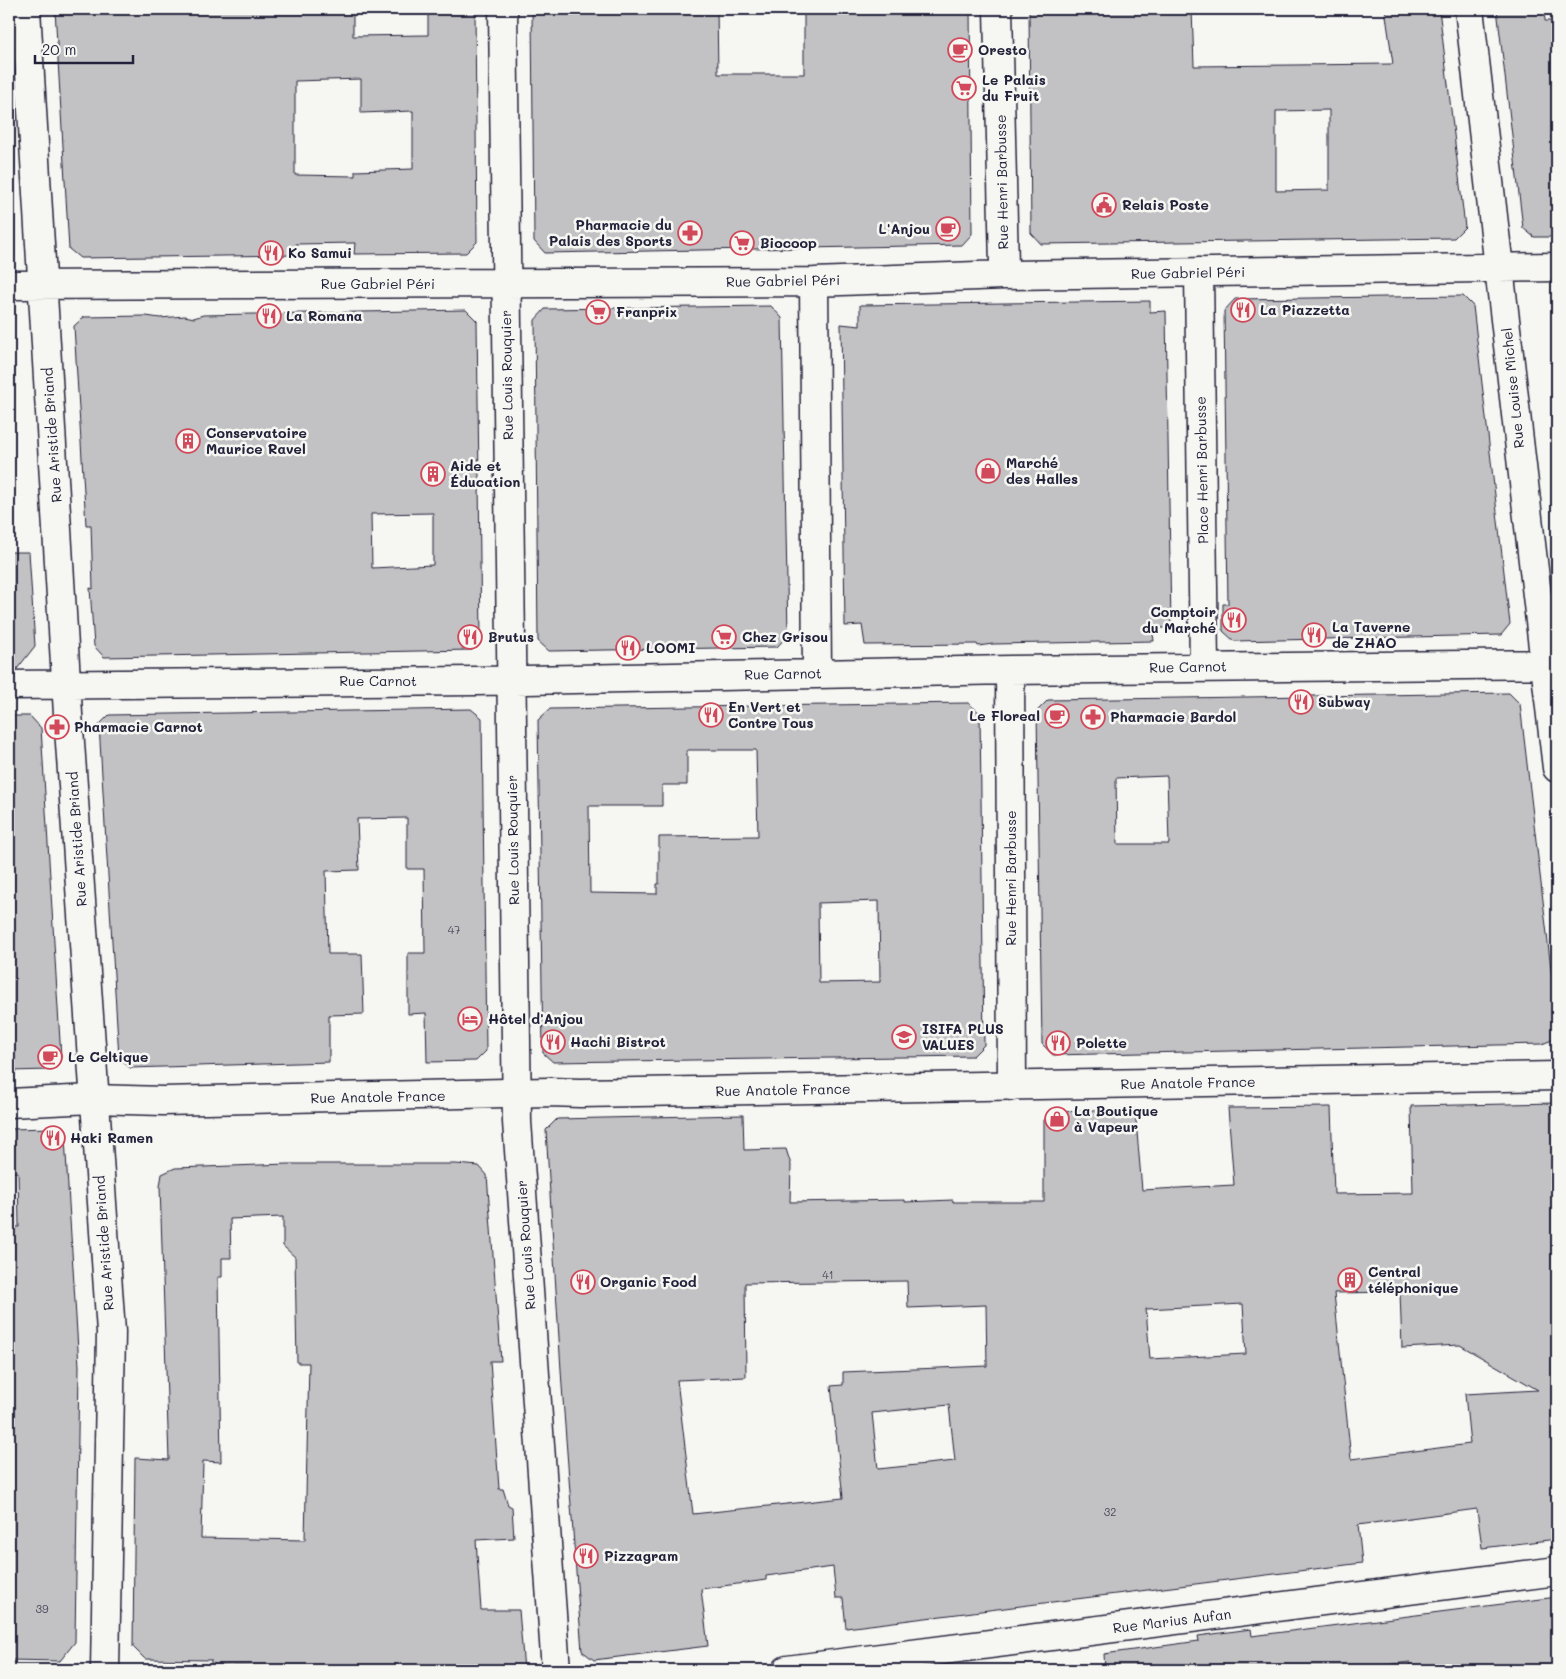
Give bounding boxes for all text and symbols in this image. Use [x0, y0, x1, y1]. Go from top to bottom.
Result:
scale bar [35, 32, 132, 64]
cafe icon: Oresto [947, 37, 973, 63]
text: 20 m [42, 39, 76, 59]
place label: Oresto [978, 40, 1027, 59]
place label: Le Palais du Fruit [982, 70, 1046, 105]
supermarket icon: Le Palais du Fruit [951, 75, 977, 101]
street label: Rue Henri Barbusse [991, 114, 1012, 250]
public building icon: Relais Poste [1091, 192, 1117, 218]
place label: Relais Poste [1122, 195, 1209, 214]
place label: Pharmacie du Palais des Sports [549, 215, 672, 250]
cafe icon: L'Anjou [935, 216, 961, 242]
place label: L'Anjou [879, 219, 930, 238]
pharmacy icon: Pharmacie du Palais des Sports [677, 220, 703, 246]
supermarket icon: Biocoop [729, 230, 755, 256]
place label: Biocoop [760, 233, 817, 252]
restaurant icon: Ko Samui [258, 240, 284, 266]
place label: Ko Samui [288, 243, 352, 262]
street label: Rue Gabriel Péri [1131, 262, 1245, 283]
street label: Rue Gabriel Péri [726, 270, 840, 291]
street label: Rue Gabriel Péri [321, 274, 435, 293]
restaurant icon: La Piazzetta [1230, 297, 1256, 323]
supermarket icon: Franprix [585, 299, 611, 325]
place label: La Piazzetta [1260, 300, 1350, 319]
place label: Franprix [616, 302, 677, 321]
restaurant icon: La Romana [256, 303, 282, 329]
place label: La Romana [286, 306, 363, 325]
street label: Rue Louis Rouquier [496, 310, 517, 440]
street label: Rue Louise Michel [1497, 327, 1528, 449]
street label: Rue Aristide Briand [37, 367, 66, 503]
street label: Place Henri Barbusse [1191, 396, 1212, 544]
place label: Conservatoire Maurice Ravel [206, 423, 307, 458]
building icon: Conservatoire Maurice Ravel [175, 428, 201, 454]
place label: Marché des Halles [1006, 453, 1078, 488]
place label: Aide et Éducation [450, 456, 520, 491]
shop icon: Marché des Halles [975, 458, 1001, 484]
building icon: Aide et Éducation [420, 461, 446, 487]
place label: Comptoir du Marché [1142, 602, 1216, 637]
restaurant icon: Comptoir du Marché [1221, 607, 1247, 633]
place label: La Taverne de ZHAO [1332, 617, 1410, 652]
restaurant icon: La Taverne de ZHAO [1301, 622, 1327, 648]
restaurant icon: Brutus [457, 624, 483, 650]
supermarket icon: Chez Grisou [711, 624, 737, 650]
place label: Brutus [488, 627, 534, 646]
place label: Chez Grisou [742, 627, 828, 646]
restaurant icon: LOOMI [615, 635, 641, 661]
place label: LOOMI [646, 638, 695, 657]
street label: Rue Carnot [1149, 656, 1227, 677]
street label: Rue Carnot [744, 663, 822, 684]
street label: Rue Carnot [339, 671, 417, 690]
restaurant icon: Subway [1288, 689, 1314, 715]
place label: Subway [1318, 692, 1371, 711]
place label: En Vert et Contre Tous [728, 697, 814, 732]
restaurant icon: En Vert et Contre Tous [698, 702, 724, 728]
cafe icon: Le Floreal [1044, 703, 1070, 729]
pharmacy icon: Pharmacie Bardol [1080, 704, 1106, 730]
place label: Le Floreal [969, 706, 1040, 725]
place label: Pharmacie Bardol [1110, 707, 1236, 726]
pharmacy icon: Pharmacie Carnot [44, 714, 70, 740]
place label: Pharmacie Carnot [74, 717, 203, 736]
street label: Rue Aristide Briand [62, 771, 91, 907]
street label: Rue Louis Rouquier [502, 775, 523, 905]
street label: Rue Henri Barbusse [1001, 810, 1020, 946]
house number: 47 [448, 922, 460, 937]
hotel icon: Hôtel d'Anjou [457, 1006, 483, 1032]
place label: Hôtel d'Anjou [488, 1009, 583, 1028]
place label: ISIFA PLUS VALUES [922, 1019, 1004, 1054]
school or university icon: ISIFA PLUS VALUES [891, 1024, 917, 1050]
restaurant icon: Hachi Bistrot [540, 1029, 566, 1055]
restaurant icon: Polette [1045, 1030, 1071, 1056]
place label: Hachi Bistrot [570, 1032, 666, 1051]
place label: Polette [1076, 1033, 1127, 1052]
cafe icon: Le Celtique [37, 1044, 63, 1070]
place label: Le Celtique [68, 1047, 148, 1066]
street label: Rue Anatole France [1120, 1072, 1256, 1093]
street label: Rue Anatole France [715, 1079, 851, 1100]
street label: Rue Anatole France [310, 1086, 446, 1107]
place label: La Boutique à Vapeur [1074, 1101, 1158, 1136]
shop icon: La Boutique à Vapeur [1044, 1106, 1070, 1132]
restaurant icon: Haki Ramen [40, 1125, 66, 1151]
place label: Haki Ramen [70, 1128, 153, 1147]
street label: Rue Aristide Briand [89, 1175, 118, 1311]
street label: Rue Louis Rouquier [511, 1179, 540, 1311]
place label: Central téléphonique [1368, 1262, 1458, 1297]
house number: 41 [822, 1267, 834, 1282]
building icon: Central téléphonique [1337, 1267, 1363, 1293]
restaurant icon: Organic Food [570, 1269, 596, 1295]
place label: Organic Food [600, 1272, 697, 1291]
house number: 32 [1104, 1504, 1116, 1519]
restaurant icon: Pizzagram [573, 1543, 599, 1569]
place label: Pizzagram [604, 1546, 678, 1565]
house number: 39 [36, 1601, 49, 1616]
street label: Rue Marius Aufan [1112, 1604, 1232, 1637]

